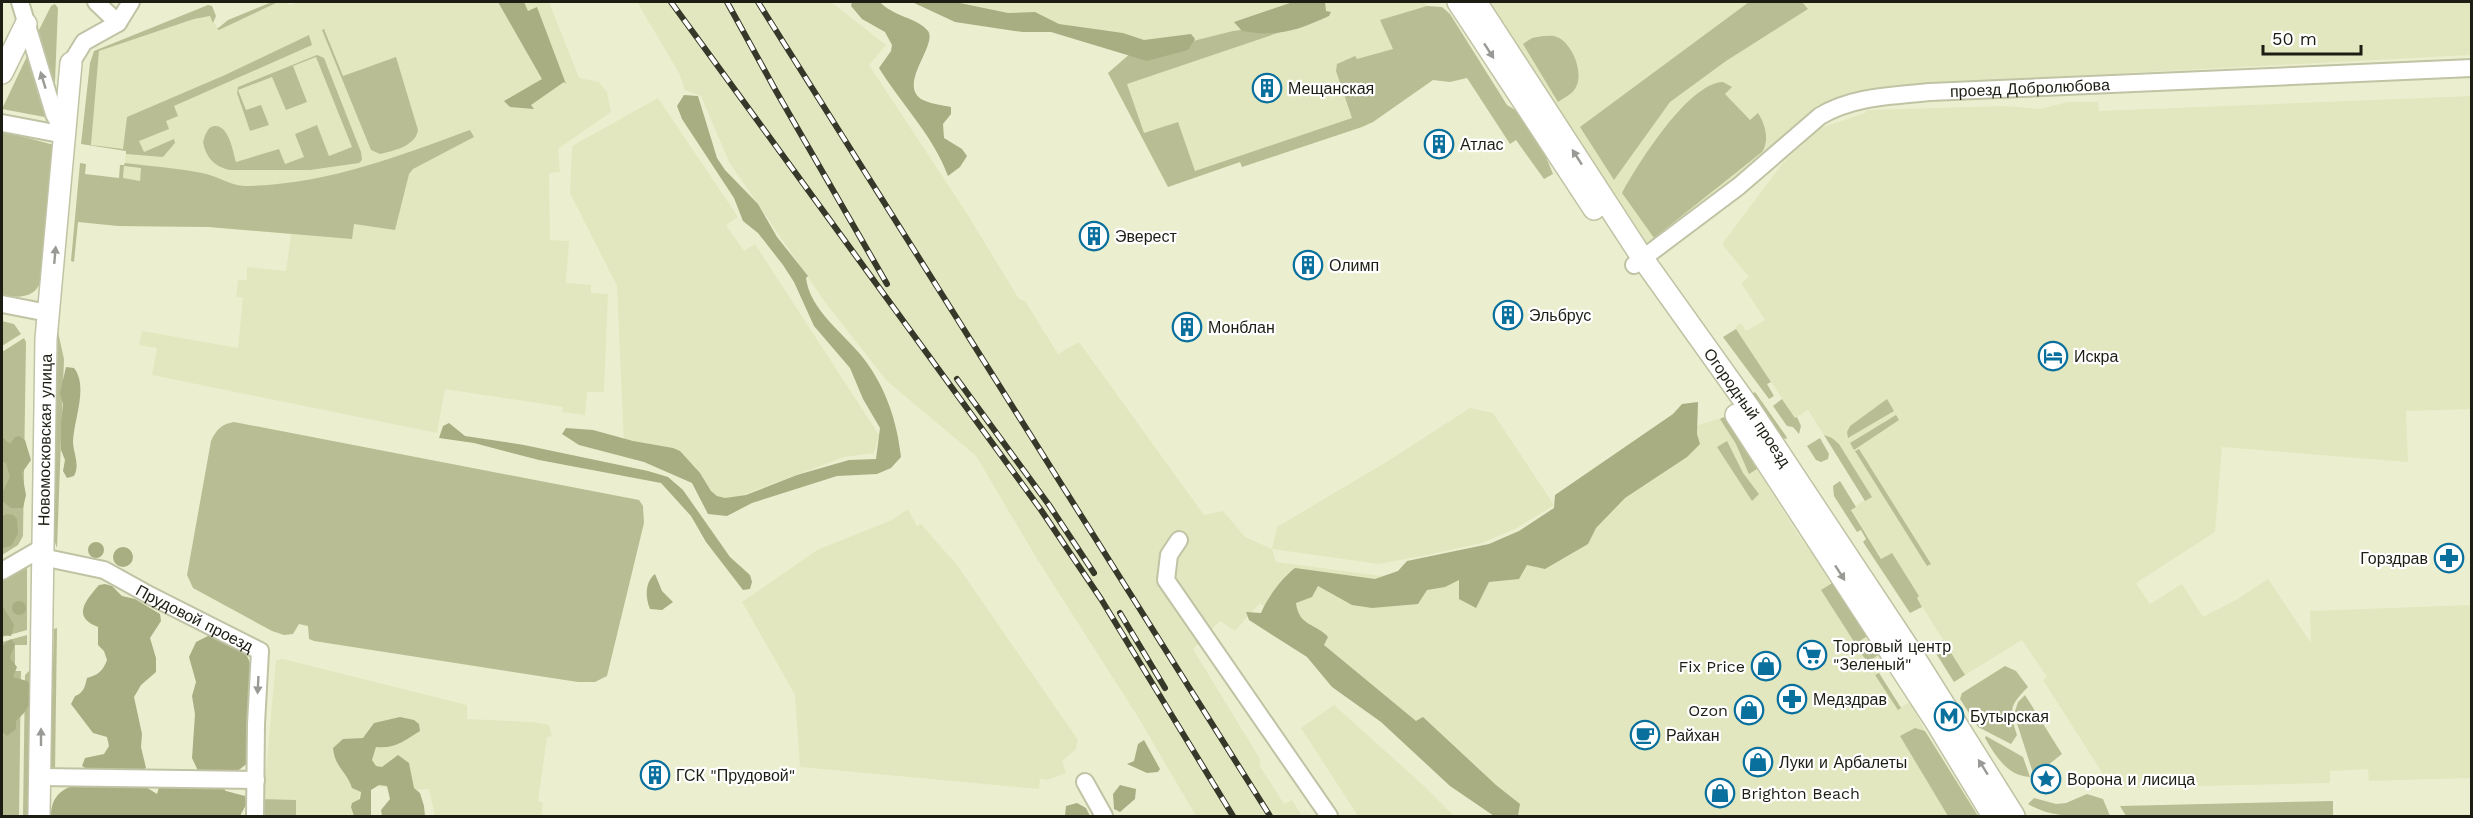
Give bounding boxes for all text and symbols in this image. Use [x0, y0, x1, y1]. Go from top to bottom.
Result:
scale bar [2263, 18, 2360, 56]
text: 50 m [2272, 28, 2317, 49]
one-way arrow [1484, 42, 1495, 59]
one-way arrow [38, 71, 47, 89]
building icon: Мещанская [1251, 72, 1283, 104]
street label: проезд Добролюбова [1950, 75, 2110, 101]
place label: Мещанская [1288, 79, 1374, 98]
building icon: Атлас [1423, 128, 1455, 160]
place label: Атлас [1460, 135, 1504, 154]
one-way arrow [1571, 150, 1583, 166]
building icon: Эверест [1078, 220, 1110, 252]
place label: Эверест [1115, 227, 1178, 246]
one-way arrow [50, 245, 59, 264]
building icon: Олимп [1292, 249, 1324, 281]
place label: Олимп [1329, 256, 1379, 275]
building icon: Эльбрус [1492, 299, 1524, 331]
place label: Эльбрус [1529, 306, 1591, 325]
building icon: Монблан [1171, 311, 1203, 343]
place label: Монблан [1208, 318, 1275, 337]
hotel icon: Искра [2037, 340, 2069, 372]
street label: Огородный проезд [1700, 345, 1795, 471]
place label: Искра [2074, 347, 2118, 366]
street label: Новомосковская улица [34, 354, 56, 526]
pharmacy icon: Горздрав [2433, 542, 2465, 574]
place label: Горздрав [2360, 549, 2428, 568]
one-way arrow [1834, 565, 1845, 581]
street label: Прудовой проезд [133, 581, 257, 656]
place label: Торговый центр "Зеленый" [1833, 637, 1951, 674]
supermarket icon: Торговый центр "Зеленый" [1796, 639, 1828, 671]
shop icon: Fix Price [1750, 650, 1782, 682]
place label: Fix Price [1679, 657, 1745, 676]
one-way arrow [253, 675, 262, 694]
pharmacy icon: Медздрав [1776, 683, 1808, 715]
place label: Медздрав [1813, 690, 1887, 709]
shop icon: Ozon [1733, 694, 1765, 726]
metro station icon: Бутырская [1933, 700, 1965, 732]
place label: Ozon [1688, 701, 1728, 720]
place label: Бутырская [1970, 707, 2049, 726]
cafe icon: Райхан [1629, 719, 1661, 751]
place label: Райхан [1666, 726, 1720, 745]
one-way arrow [36, 728, 46, 747]
shop icon: Луки и Арбалеты [1742, 746, 1774, 778]
place label: Луки и Арбалеты [1779, 753, 1907, 772]
building icon: ГСК "Прудовой" [639, 759, 671, 791]
one-way arrow [1977, 759, 1988, 775]
place icon: Ворона и лисица [2030, 763, 2062, 795]
place label: ГСК "Прудовой" [676, 766, 795, 785]
place label: Ворона и лисица [2067, 770, 2195, 789]
shop icon: Brighton Beach [1704, 777, 1736, 809]
place label: Brighton Beach [1741, 784, 1860, 803]

